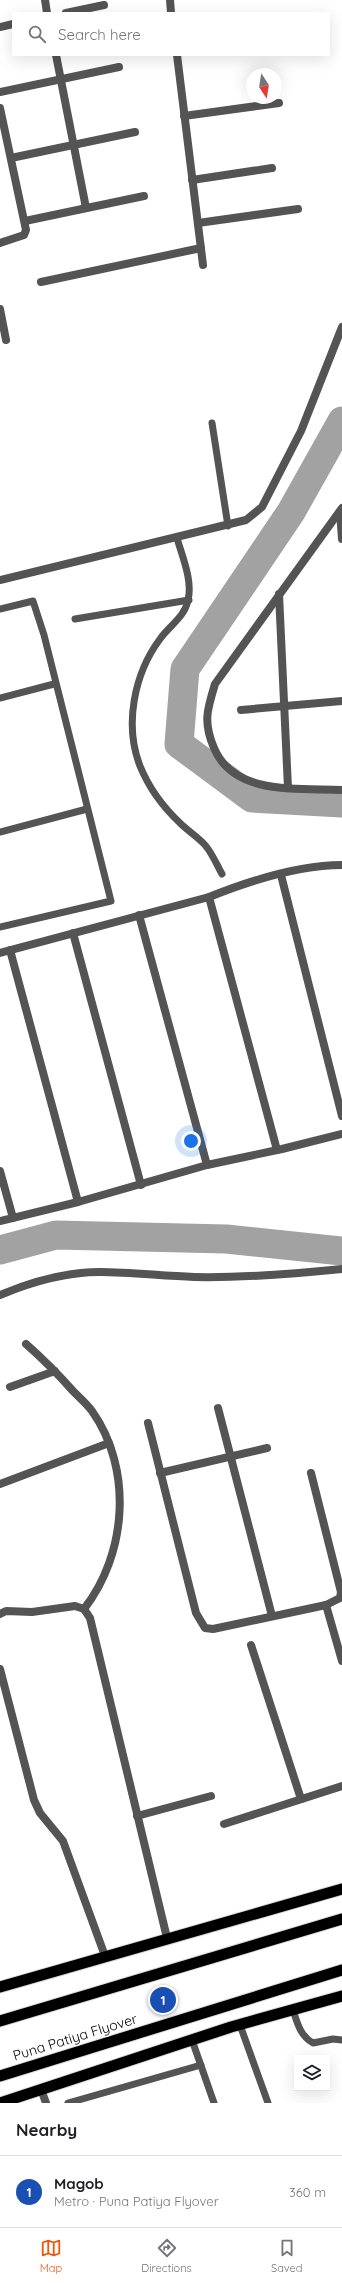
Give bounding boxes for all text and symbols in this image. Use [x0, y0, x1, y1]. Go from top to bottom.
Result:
search box [12, 12, 330, 56]
icon: search [26, 23, 48, 45]
text: Search here [58, 25, 141, 44]
north arrow [246, 68, 282, 104]
your location [181, 1131, 201, 1151]
pin: 1 [150, 1985, 176, 2015]
street label: Puna Patiya Flyover [11, 2009, 140, 2064]
map controls [294, 2055, 330, 2091]
button: layers [294, 2055, 330, 2091]
text: Nearby [16, 2119, 77, 2140]
text: Magob [54, 2174, 104, 2193]
text: 1 [26, 2184, 32, 2200]
text: 360 m [289, 2184, 326, 2200]
text: Metro · Puna Patiya Flyover [54, 2193, 219, 2209]
tab: Map [40, 2237, 62, 2275]
tab: Directions [141, 2237, 192, 2275]
tab: Saved [271, 2237, 302, 2275]

